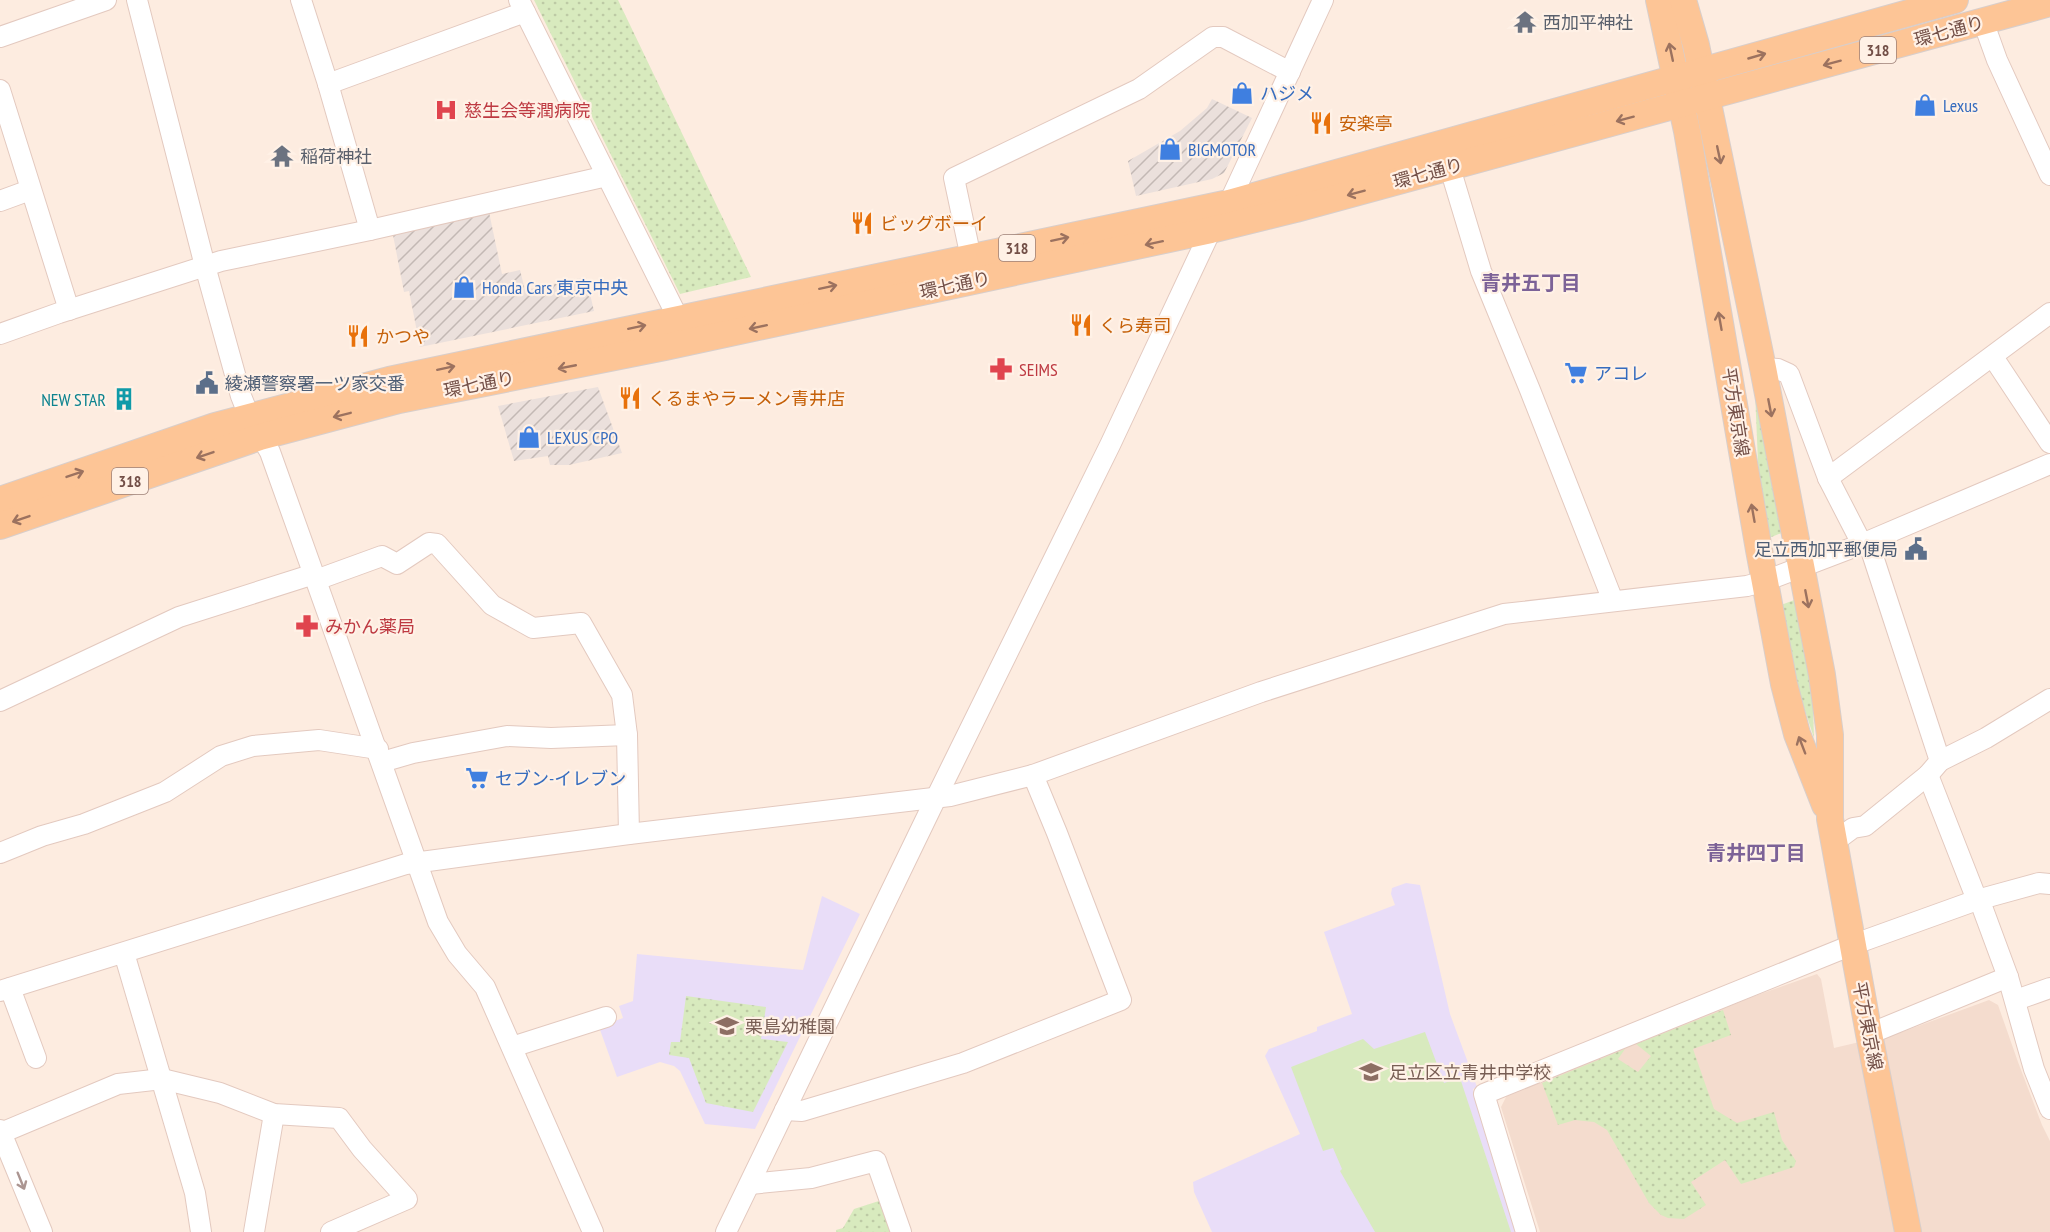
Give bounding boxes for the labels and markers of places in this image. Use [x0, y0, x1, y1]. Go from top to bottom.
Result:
temple icon: 西加平神社 [1512, 9, 1538, 35]
place label: 西加平神社 [1543, 11, 1633, 34]
shop icon: ハジメ [1229, 80, 1255, 106]
place label: ハジメ [1260, 82, 1314, 105]
shop icon: Lexus [1912, 92, 1938, 118]
place label: Lexus [1943, 94, 1978, 117]
hospital icon: 慈生会等潤病院 [433, 97, 459, 123]
place label: 慈生会等潤病院 [464, 99, 590, 122]
restaurant icon: 安楽亭 [1308, 110, 1334, 136]
place label: 安楽亭 [1339, 112, 1393, 135]
shop icon: BIGMOTOR [1157, 136, 1183, 162]
place label: BIGMOTOR [1188, 138, 1256, 161]
temple icon: 稲荷神社 [269, 143, 295, 169]
place label: 稲荷神社 [300, 145, 372, 168]
restaurant icon: ビッグボーイ [849, 210, 875, 236]
place label: ビッグボーイ [880, 212, 988, 235]
shop icon: Honda Cars 東京中央 [451, 274, 477, 300]
place label: Honda Cars 東京中央 [482, 276, 628, 299]
restaurant icon: くら寿司 [1068, 312, 1094, 338]
place label: くら寿司 [1099, 314, 1171, 337]
restaurant icon: かつや [345, 323, 371, 349]
place label: かつや [376, 325, 430, 348]
pharmacy icon: SEIMS [988, 356, 1014, 382]
place label: SEIMS [1019, 358, 1058, 381]
supermarket icon: アコレ [1563, 360, 1589, 386]
place label: アコレ [1594, 362, 1648, 385]
public building icon: 綾瀬警察署一ツ家交番 [194, 370, 220, 396]
place label: 綾瀬警察署一ツ家交番 [225, 372, 405, 395]
restaurant icon: くるまやラーメン青井店 [617, 385, 643, 411]
building icon: NEW STAR [111, 386, 137, 412]
place label: くるまやラーメン青井店 [648, 387, 845, 410]
place label: NEW STAR [41, 388, 106, 411]
shop icon: LEXUS CPO [516, 424, 542, 450]
place label: LEXUS CPO [547, 426, 618, 449]
public building icon: 足立西加平郵便局 [1903, 536, 1929, 562]
place label: 足立西加平郵便局 [1754, 538, 1898, 561]
pharmacy icon: みかん薬局 [294, 613, 320, 639]
place label: みかん薬局 [325, 615, 415, 638]
supermarket icon: セブン-イレブン [464, 765, 490, 791]
place label: セブン-イレブン [495, 767, 626, 790]
school or university icon: 栗島幼稚園 [714, 1013, 740, 1039]
place label: 栗島幼稚園 [745, 1015, 835, 1038]
school or university icon: 足立区立青井中学校 [1358, 1059, 1384, 1085]
place label: 足立区立青井中学校 [1389, 1061, 1551, 1084]

